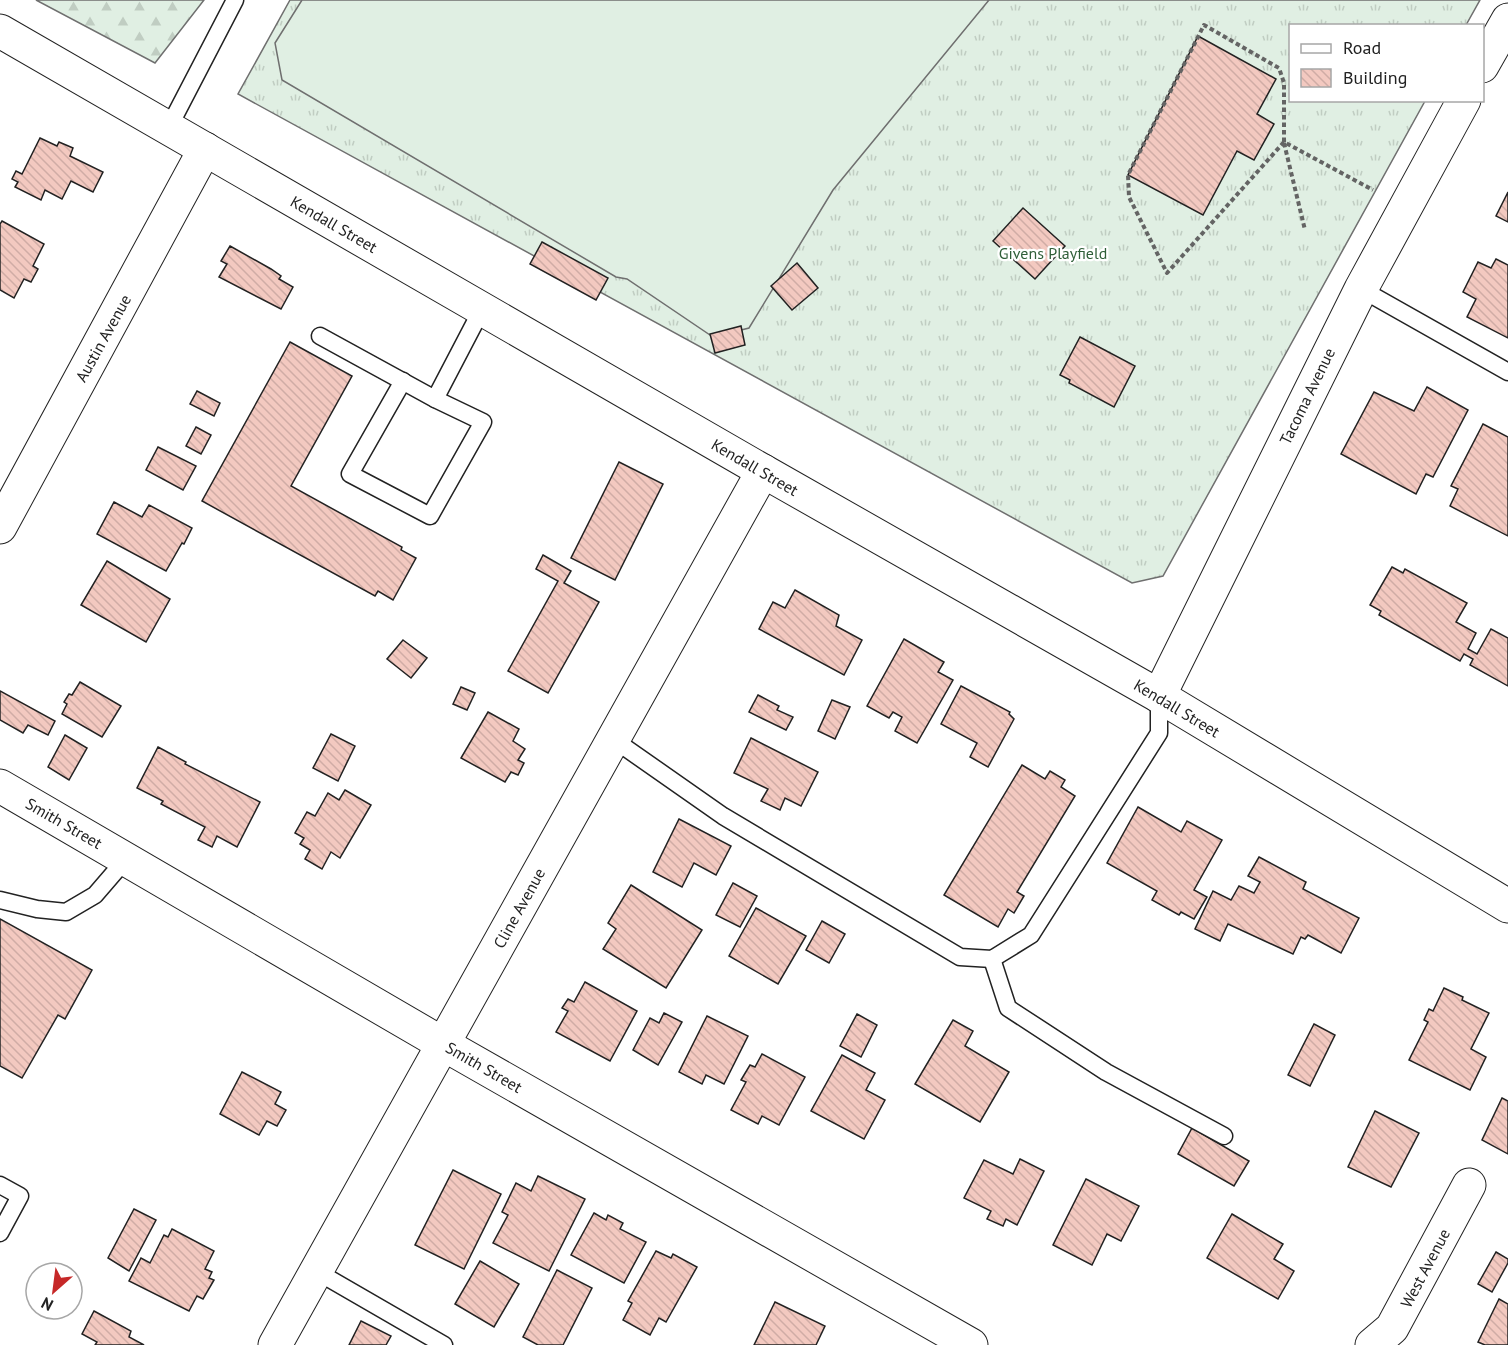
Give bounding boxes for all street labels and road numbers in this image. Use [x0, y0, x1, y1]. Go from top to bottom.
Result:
street label: Kendall Street [287, 191, 381, 257]
street label: Austin Avenue [71, 291, 135, 385]
street label: Tacoma Avenue [1275, 344, 1339, 448]
street label: Kendall Street [708, 434, 802, 500]
street label: Kendall Street [1130, 674, 1224, 742]
street label: Smith Street [22, 793, 106, 853]
street label: Cline Avenue [489, 864, 549, 952]
street label: Smith Street [442, 1037, 526, 1097]
street label: West Avenue [1396, 1225, 1454, 1311]

